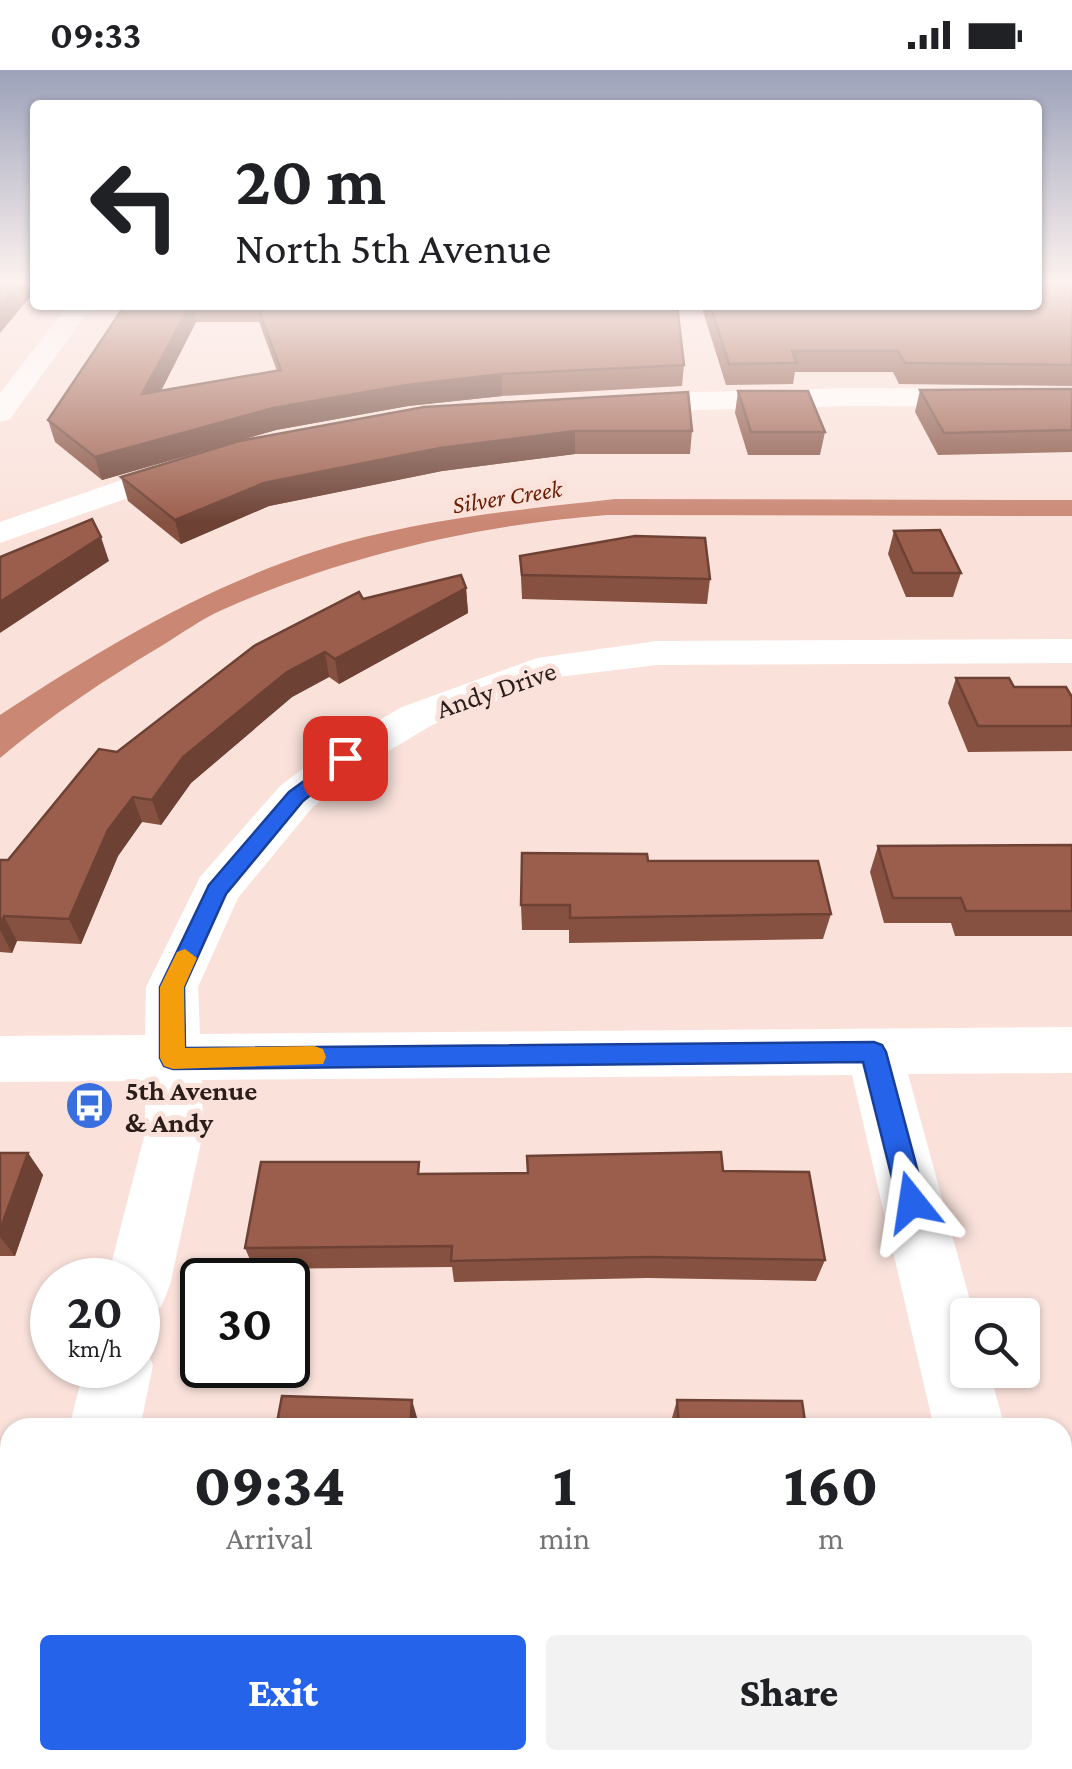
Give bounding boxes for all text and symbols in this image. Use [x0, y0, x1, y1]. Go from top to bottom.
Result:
text: 09:33 [50, 14, 141, 56]
icon: left [70, 140, 200, 270]
text: 20 m [235, 141, 386, 219]
text: North 5th Avenue [235, 223, 551, 273]
water label: Silver Creek [450, 474, 565, 518]
street label: Andy Drive [432, 655, 560, 724]
pin [303, 716, 388, 801]
icon: arrive [318, 731, 373, 786]
place label: 5th Avenue & Andy [125, 1075, 257, 1138]
bus stop icon: 5th Avenue & Andy [64, 1080, 116, 1132]
position arrow [860, 1150, 964, 1254]
speed limit sign: 30 [180, 1258, 310, 1388]
text: 20 [67, 1283, 123, 1339]
map controls [950, 1298, 1040, 1388]
button: search [950, 1298, 1040, 1388]
text: km/h [68, 1335, 122, 1362]
text: 09:34 [194, 1451, 345, 1518]
text: 1 [553, 1451, 576, 1518]
text: 160 [784, 1451, 878, 1518]
text: Arrival [226, 1520, 313, 1556]
text: min [539, 1520, 590, 1556]
text: m [818, 1520, 844, 1556]
button: Exit [40, 1635, 526, 1750]
button: Share [546, 1635, 1032, 1750]

